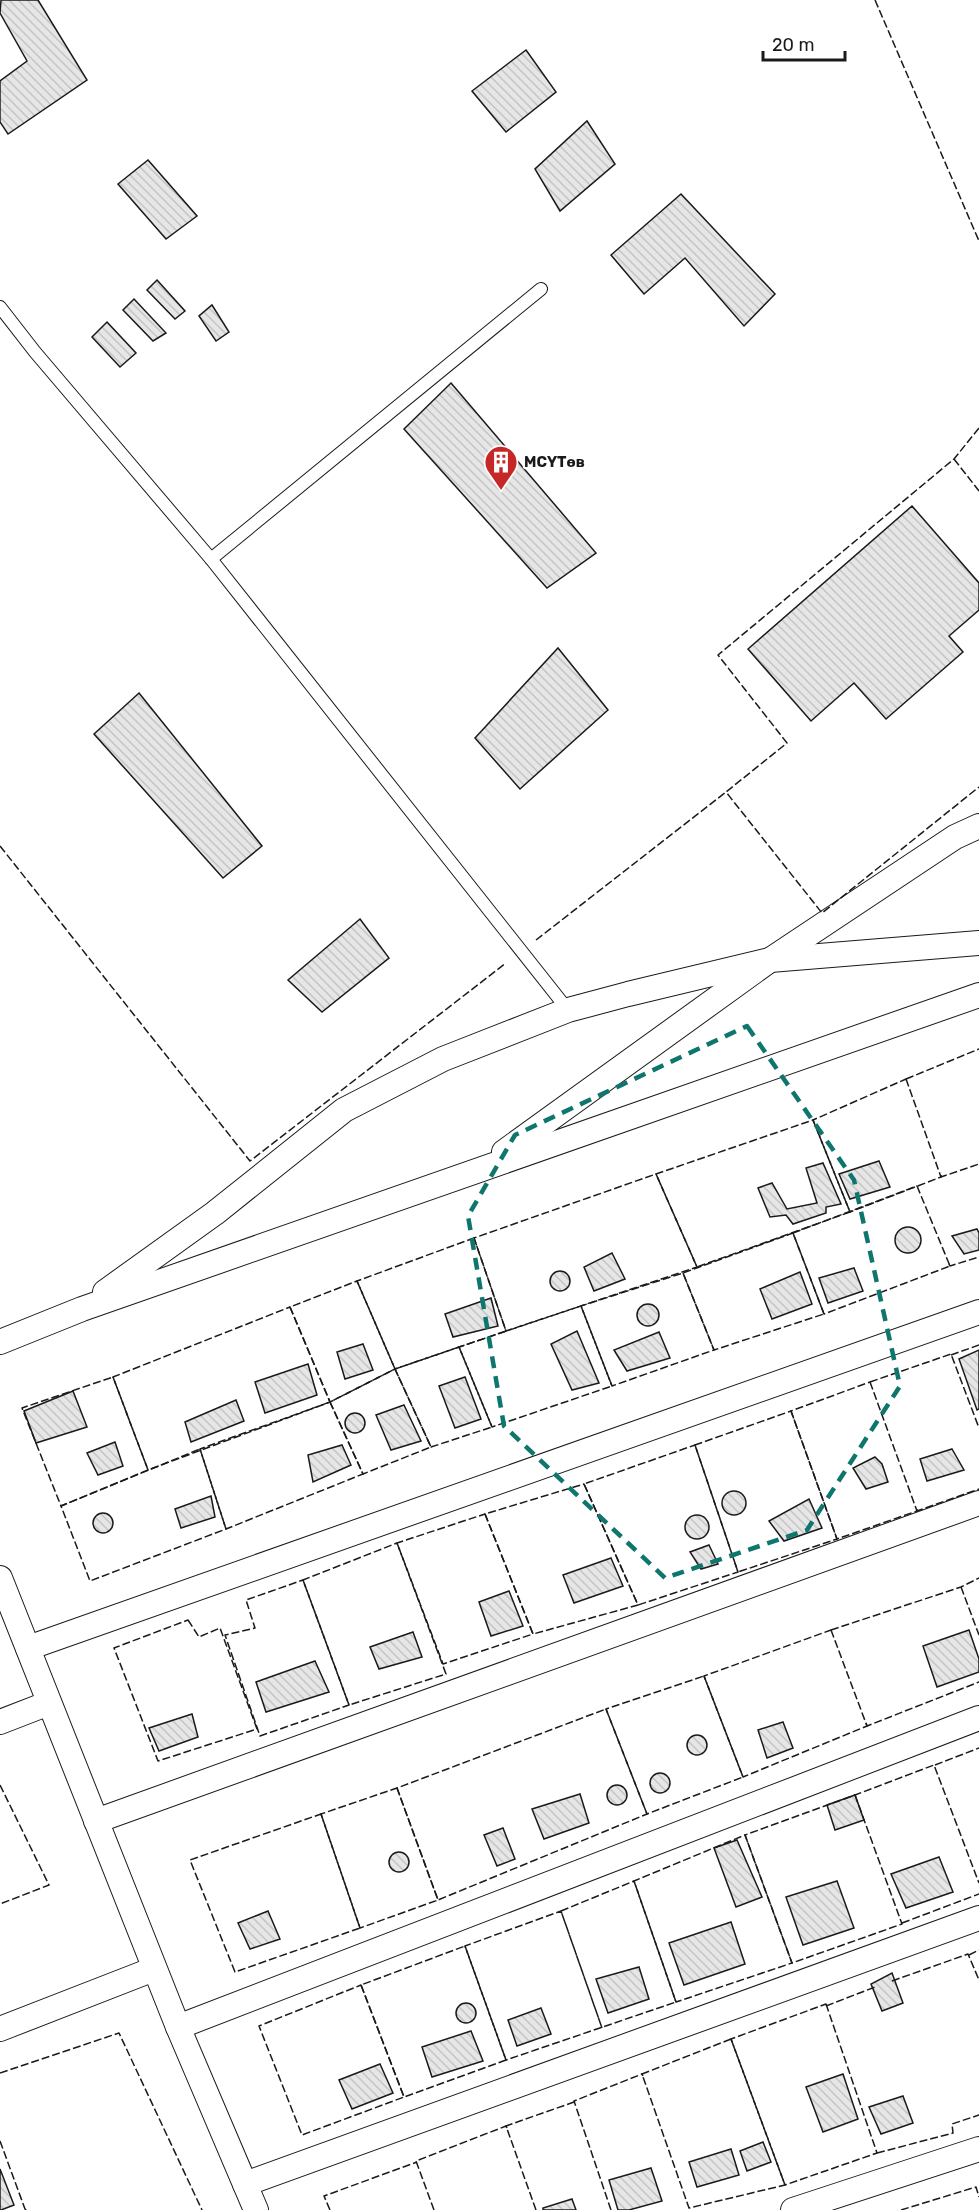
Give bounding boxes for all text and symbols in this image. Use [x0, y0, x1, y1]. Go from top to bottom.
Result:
scale bar [763, 24, 846, 62]
text: 20 m [772, 34, 814, 56]
building icon: МСҮТөв [483, 444, 519, 491]
place label: МСҮТөв [524, 453, 585, 471]

